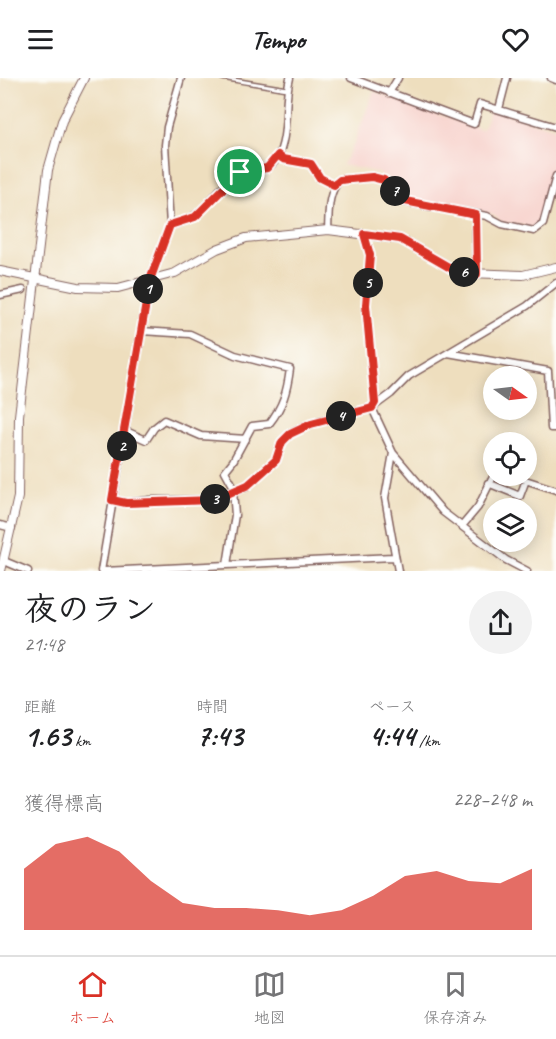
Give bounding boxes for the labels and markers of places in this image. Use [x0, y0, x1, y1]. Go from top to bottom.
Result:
pin [214, 146, 265, 197]
pin: 7 [380, 176, 410, 206]
pin: 6 [449, 257, 479, 287]
pin: 5 [353, 268, 383, 298]
pin: 1 [133, 274, 163, 304]
pin: 4 [326, 401, 356, 431]
pin: 2 [107, 431, 137, 461]
pin: 3 [200, 484, 230, 514]

